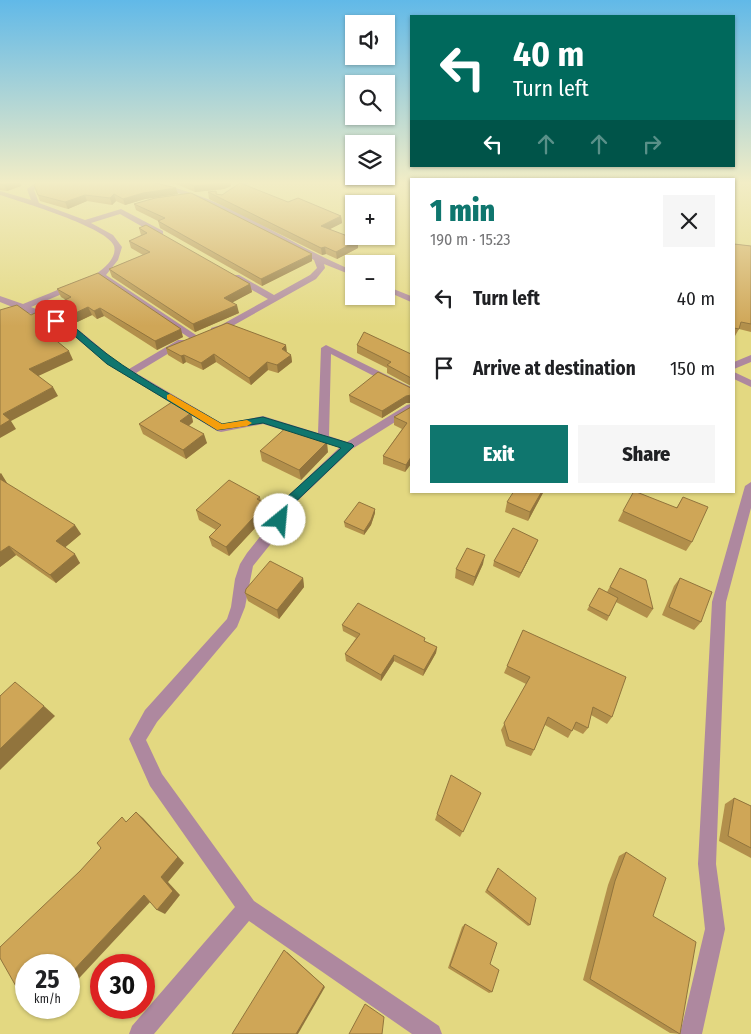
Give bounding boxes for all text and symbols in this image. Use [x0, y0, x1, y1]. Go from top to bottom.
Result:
map controls [345, 15, 395, 305]
button: sound [345, 15, 395, 65]
text: 40 m [513, 33, 584, 75]
icon: left [430, 35, 495, 100]
button: search [345, 75, 395, 125]
text: Turn left [513, 75, 589, 102]
icon: left [479, 130, 507, 158]
icon: ahead [532, 130, 560, 158]
icon: ahead [585, 130, 613, 158]
icon: right [638, 130, 666, 158]
button: layers [345, 135, 395, 185]
text: 1 min [430, 193, 495, 229]
button: + [345, 195, 395, 245]
button: close [663, 195, 715, 247]
text: 190 m · 15:23 [430, 230, 511, 249]
button: − [345, 255, 395, 305]
icon: left [430, 284, 458, 312]
text: Turn left [473, 287, 540, 310]
text: 40 m [677, 287, 715, 310]
pin [35, 300, 77, 342]
icon: arrive [42, 307, 70, 335]
icon: arrive [430, 354, 458, 382]
text: Arrive at destination [473, 357, 636, 380]
text: 150 m [670, 357, 715, 380]
button: Exit [430, 425, 568, 483]
button: Share [578, 425, 715, 483]
position arrow [253, 493, 305, 545]
speed limit sign: 30 [90, 954, 155, 1019]
text: 25 [36, 965, 59, 995]
text: km/h [34, 992, 61, 1006]

